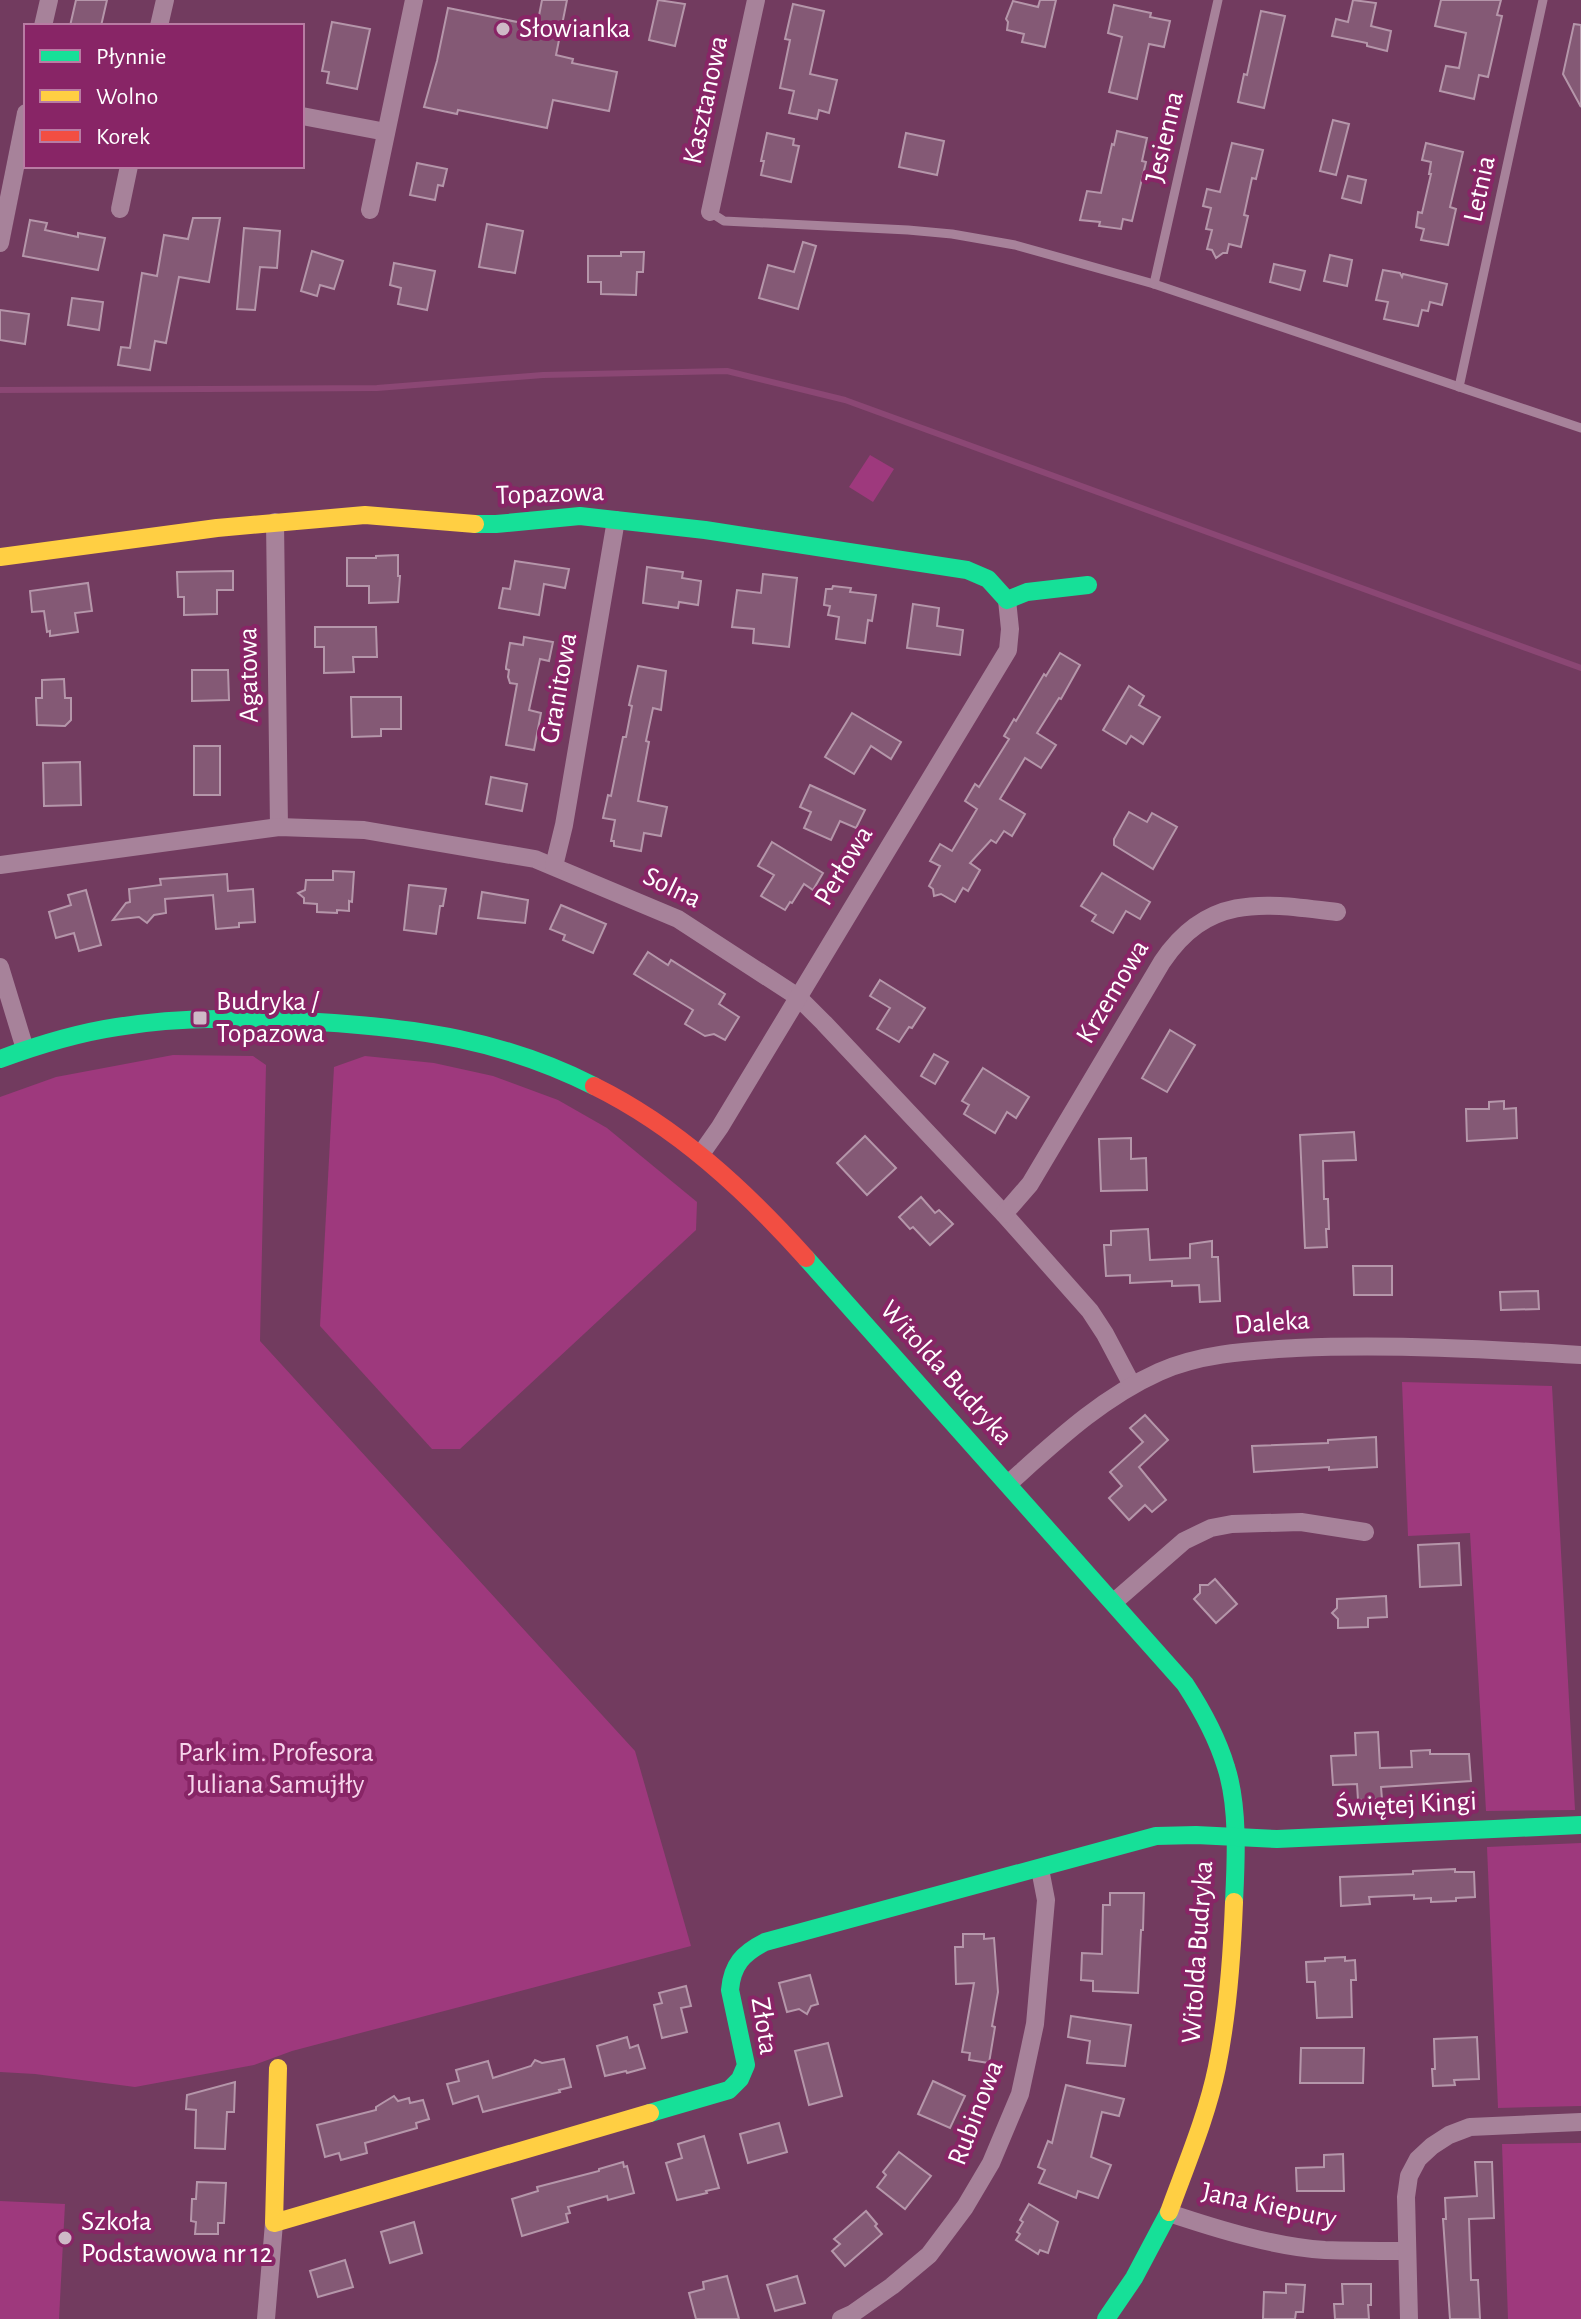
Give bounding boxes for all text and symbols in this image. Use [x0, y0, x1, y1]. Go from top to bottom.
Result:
place label: Słowianka [519, 15, 631, 43]
marker: Słowianka [494, 20, 512, 38]
legend [24, 24, 304, 168]
street label: Kasztanowa [679, 33, 733, 167]
text: Płynnie [96, 45, 166, 69]
text: Wolno [96, 85, 158, 109]
street label: Jesienna [1141, 89, 1189, 185]
text: Korek [96, 125, 150, 149]
street label: Letnia [1459, 153, 1501, 225]
street label: Topazowa [495, 478, 605, 510]
street label: Agatowa [234, 627, 264, 723]
street label: Granitowa [535, 630, 583, 746]
street label: Perłowa [810, 821, 879, 911]
street label: Solna [639, 862, 705, 914]
street label: Krzemowa [1071, 935, 1155, 1049]
place label: Budryka / Topazowa [216, 988, 325, 1048]
marker: Budryka / Topazowa [191, 1009, 209, 1027]
street label: Witolda Budryka [874, 1296, 1018, 1451]
street label: Daleka [1233, 1306, 1311, 1340]
park label: Park im. Profesora Juliana Samujłły [178, 1739, 374, 1799]
street label: Świętej Kingi [1334, 1784, 1477, 1823]
street label: Witolda Budryka [1178, 1860, 1218, 2044]
street label: Złota [746, 1995, 782, 2057]
street label: Rubinowa [943, 2057, 1009, 2169]
street label: Jana Kiepury [1199, 2178, 1339, 2234]
place label: Szkoła Podstawowa nr 12 [81, 2208, 273, 2268]
marker: Szkoła Podstawowa nr 12 [56, 2229, 74, 2247]

